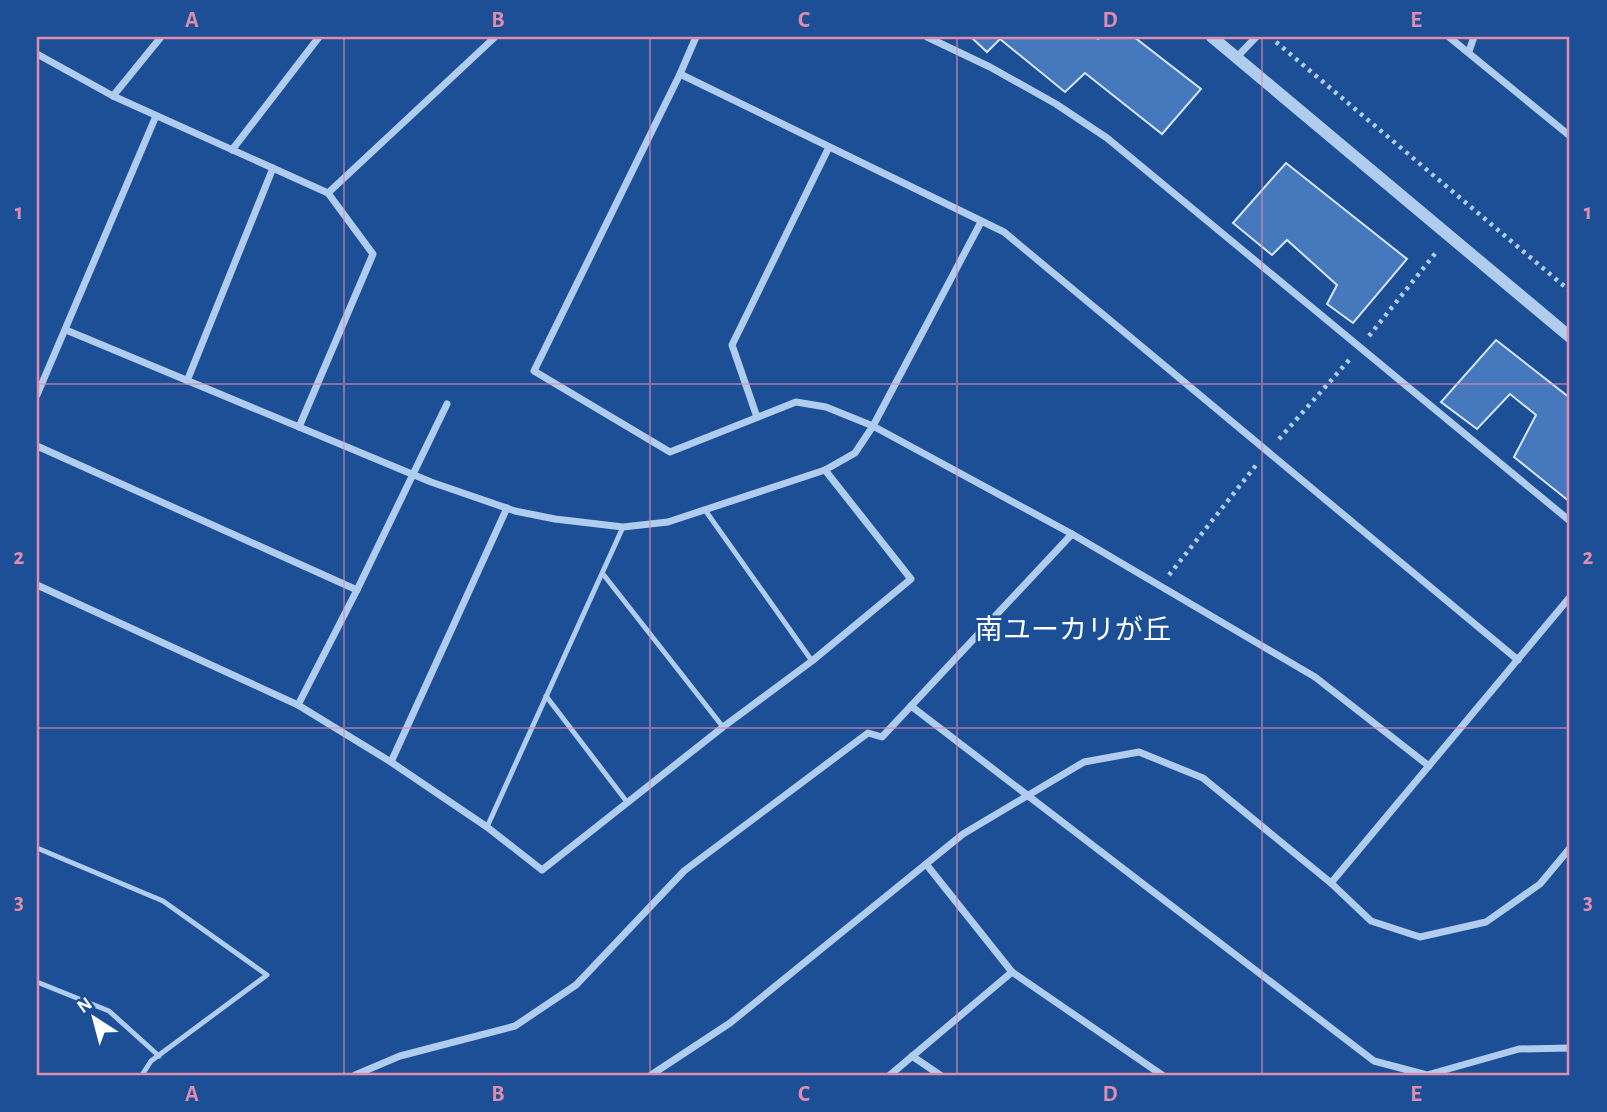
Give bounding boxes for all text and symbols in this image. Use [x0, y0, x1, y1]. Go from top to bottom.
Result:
text: A [185, 9, 199, 32]
text: B [491, 9, 505, 32]
text: C [798, 9, 810, 32]
text: D [1102, 9, 1118, 32]
text: E [1410, 9, 1422, 32]
text: 1 [15, 201, 23, 224]
text: 1 [1584, 201, 1592, 224]
text: 2 [14, 546, 25, 569]
text: 2 [1583, 546, 1594, 569]
district label: 南ユーカリが丘 [975, 615, 1171, 645]
text: 3 [14, 891, 24, 914]
text: 3 [1583, 891, 1593, 914]
north arrow [60, 982, 130, 1052]
text: N [74, 994, 96, 1017]
text: A [185, 1083, 199, 1106]
text: B [491, 1083, 505, 1106]
text: C [798, 1083, 810, 1106]
text: D [1102, 1083, 1118, 1106]
text: E [1410, 1083, 1422, 1106]

